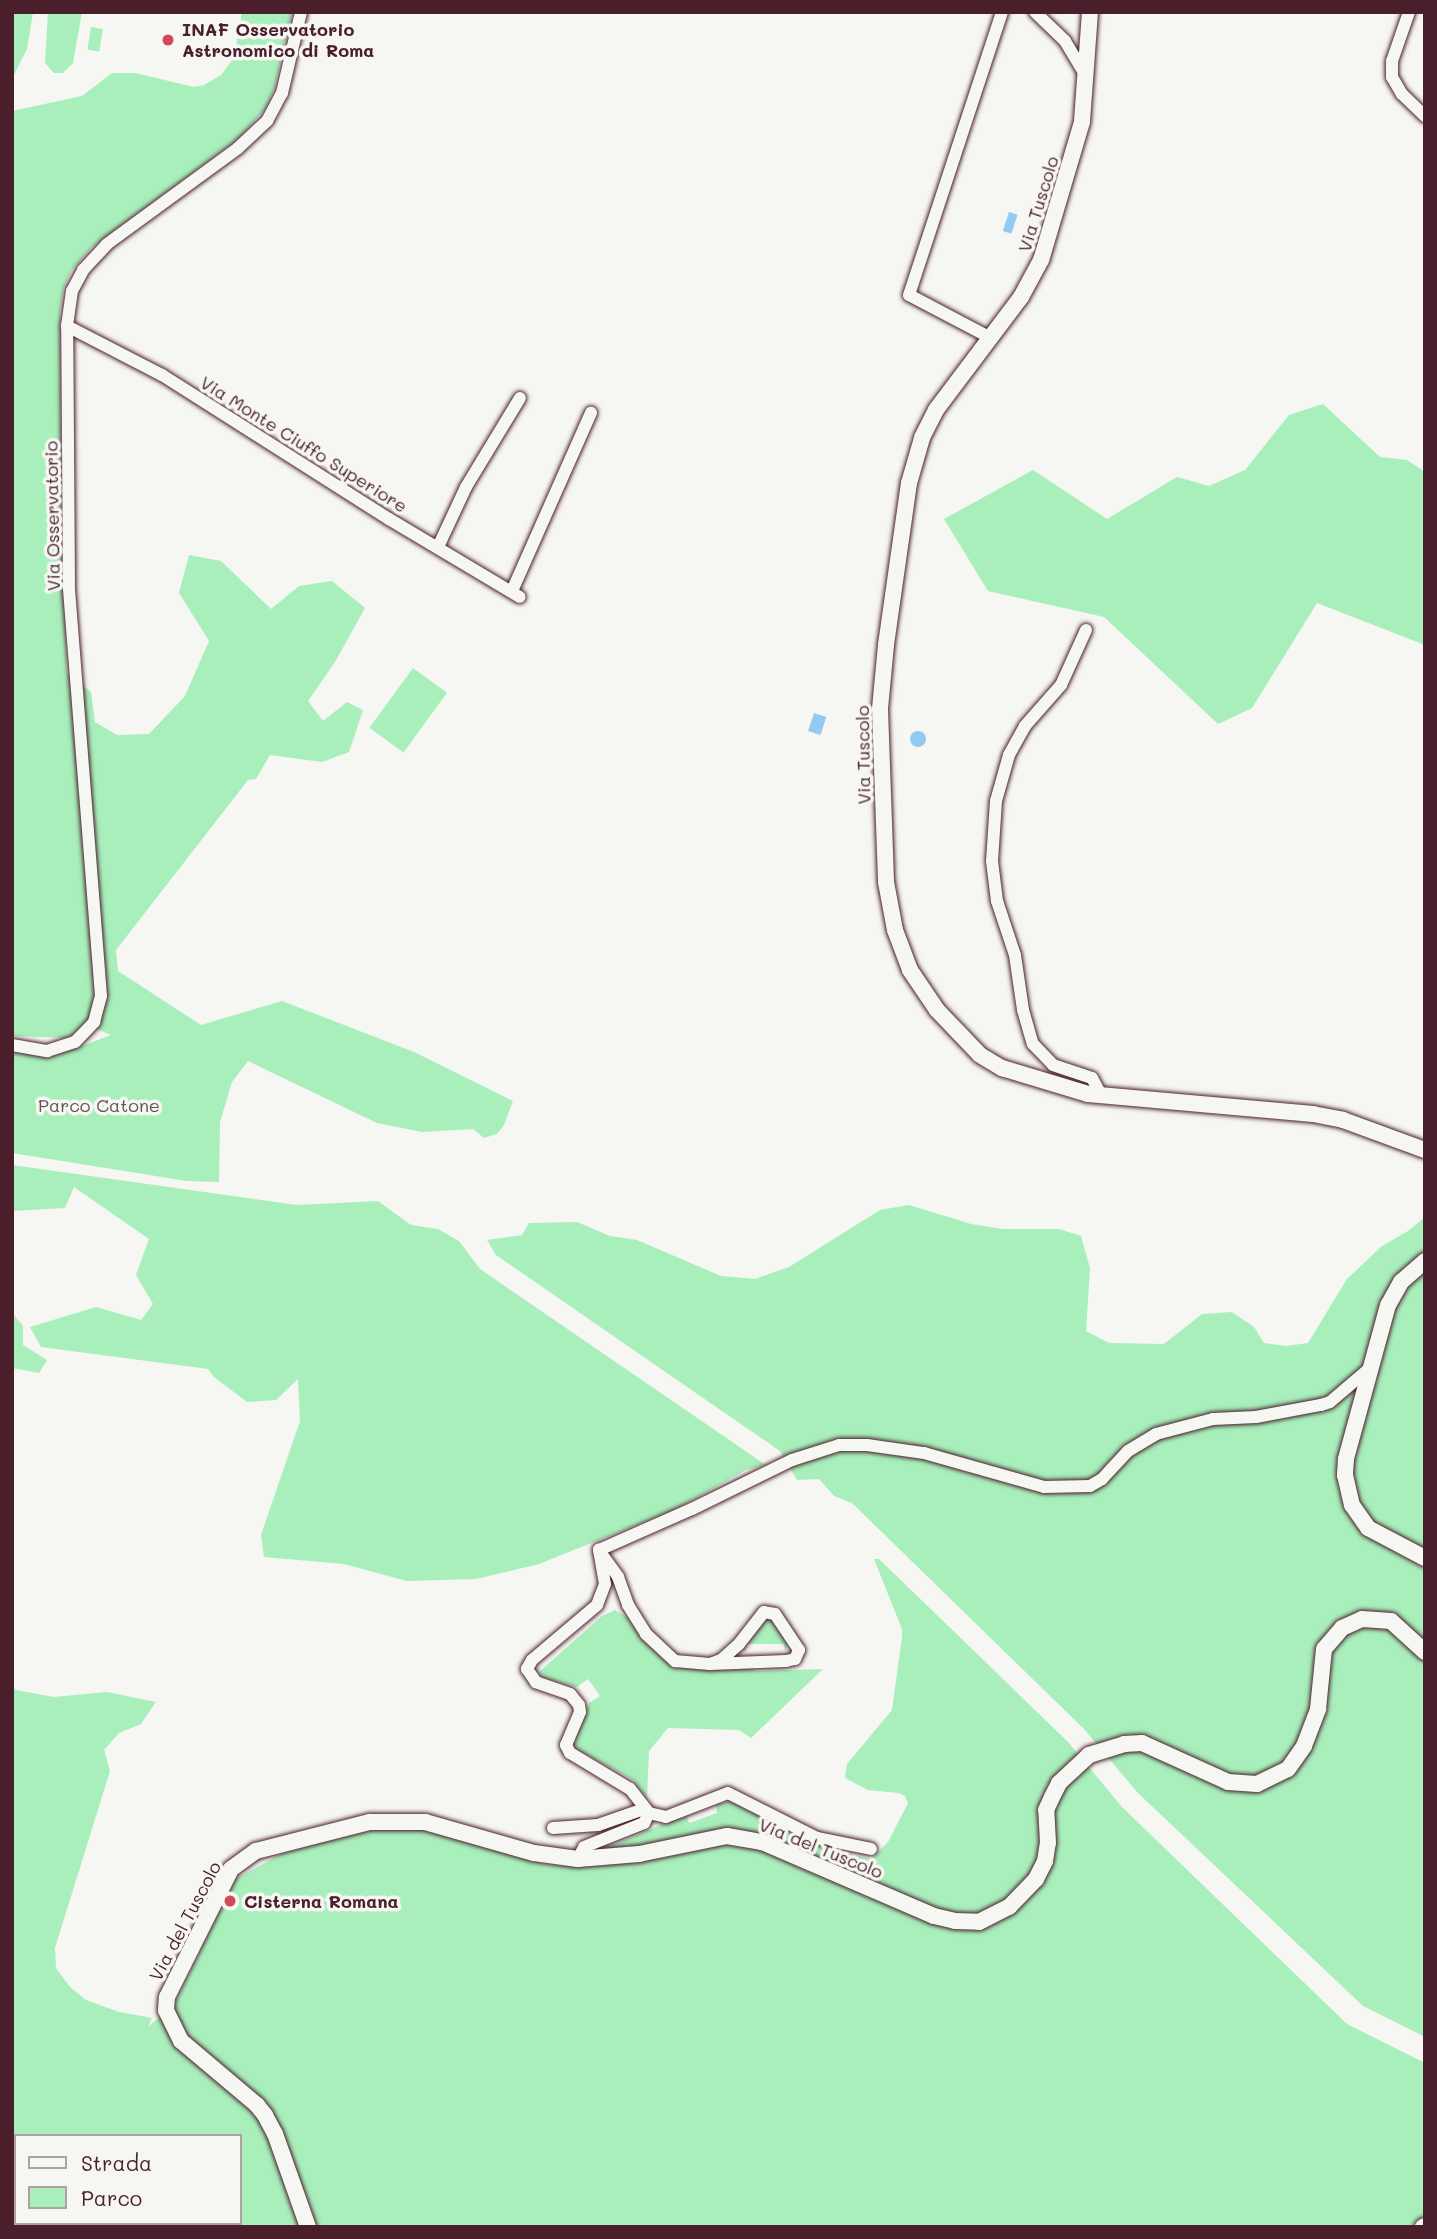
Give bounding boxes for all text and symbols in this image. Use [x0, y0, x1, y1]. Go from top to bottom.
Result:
place label: INAF Osservatorio Astronomico di Roma [182, 19, 374, 61]
marker: INAF Osservatorio Astronomico di Roma [160, 32, 176, 48]
street label: Via Tuscolo [1013, 153, 1063, 255]
street label: Via Monte Ciuffo Superiore [196, 371, 412, 517]
street label: Via Osservatorio [40, 441, 64, 591]
street label: Via Tuscolo [851, 705, 875, 805]
park label: Parco Catone [38, 1094, 160, 1116]
street label: Via del Tuscolo [756, 1813, 886, 1883]
street label: Via del Tuscolo [144, 1858, 226, 1984]
place label: Cisterna Romana [244, 1890, 399, 1912]
marker: Cisterna Romana [222, 1893, 238, 1909]
legend [14, 2134, 242, 2225]
text: Strada [81, 2149, 152, 2176]
text: Parco [81, 2184, 142, 2211]

